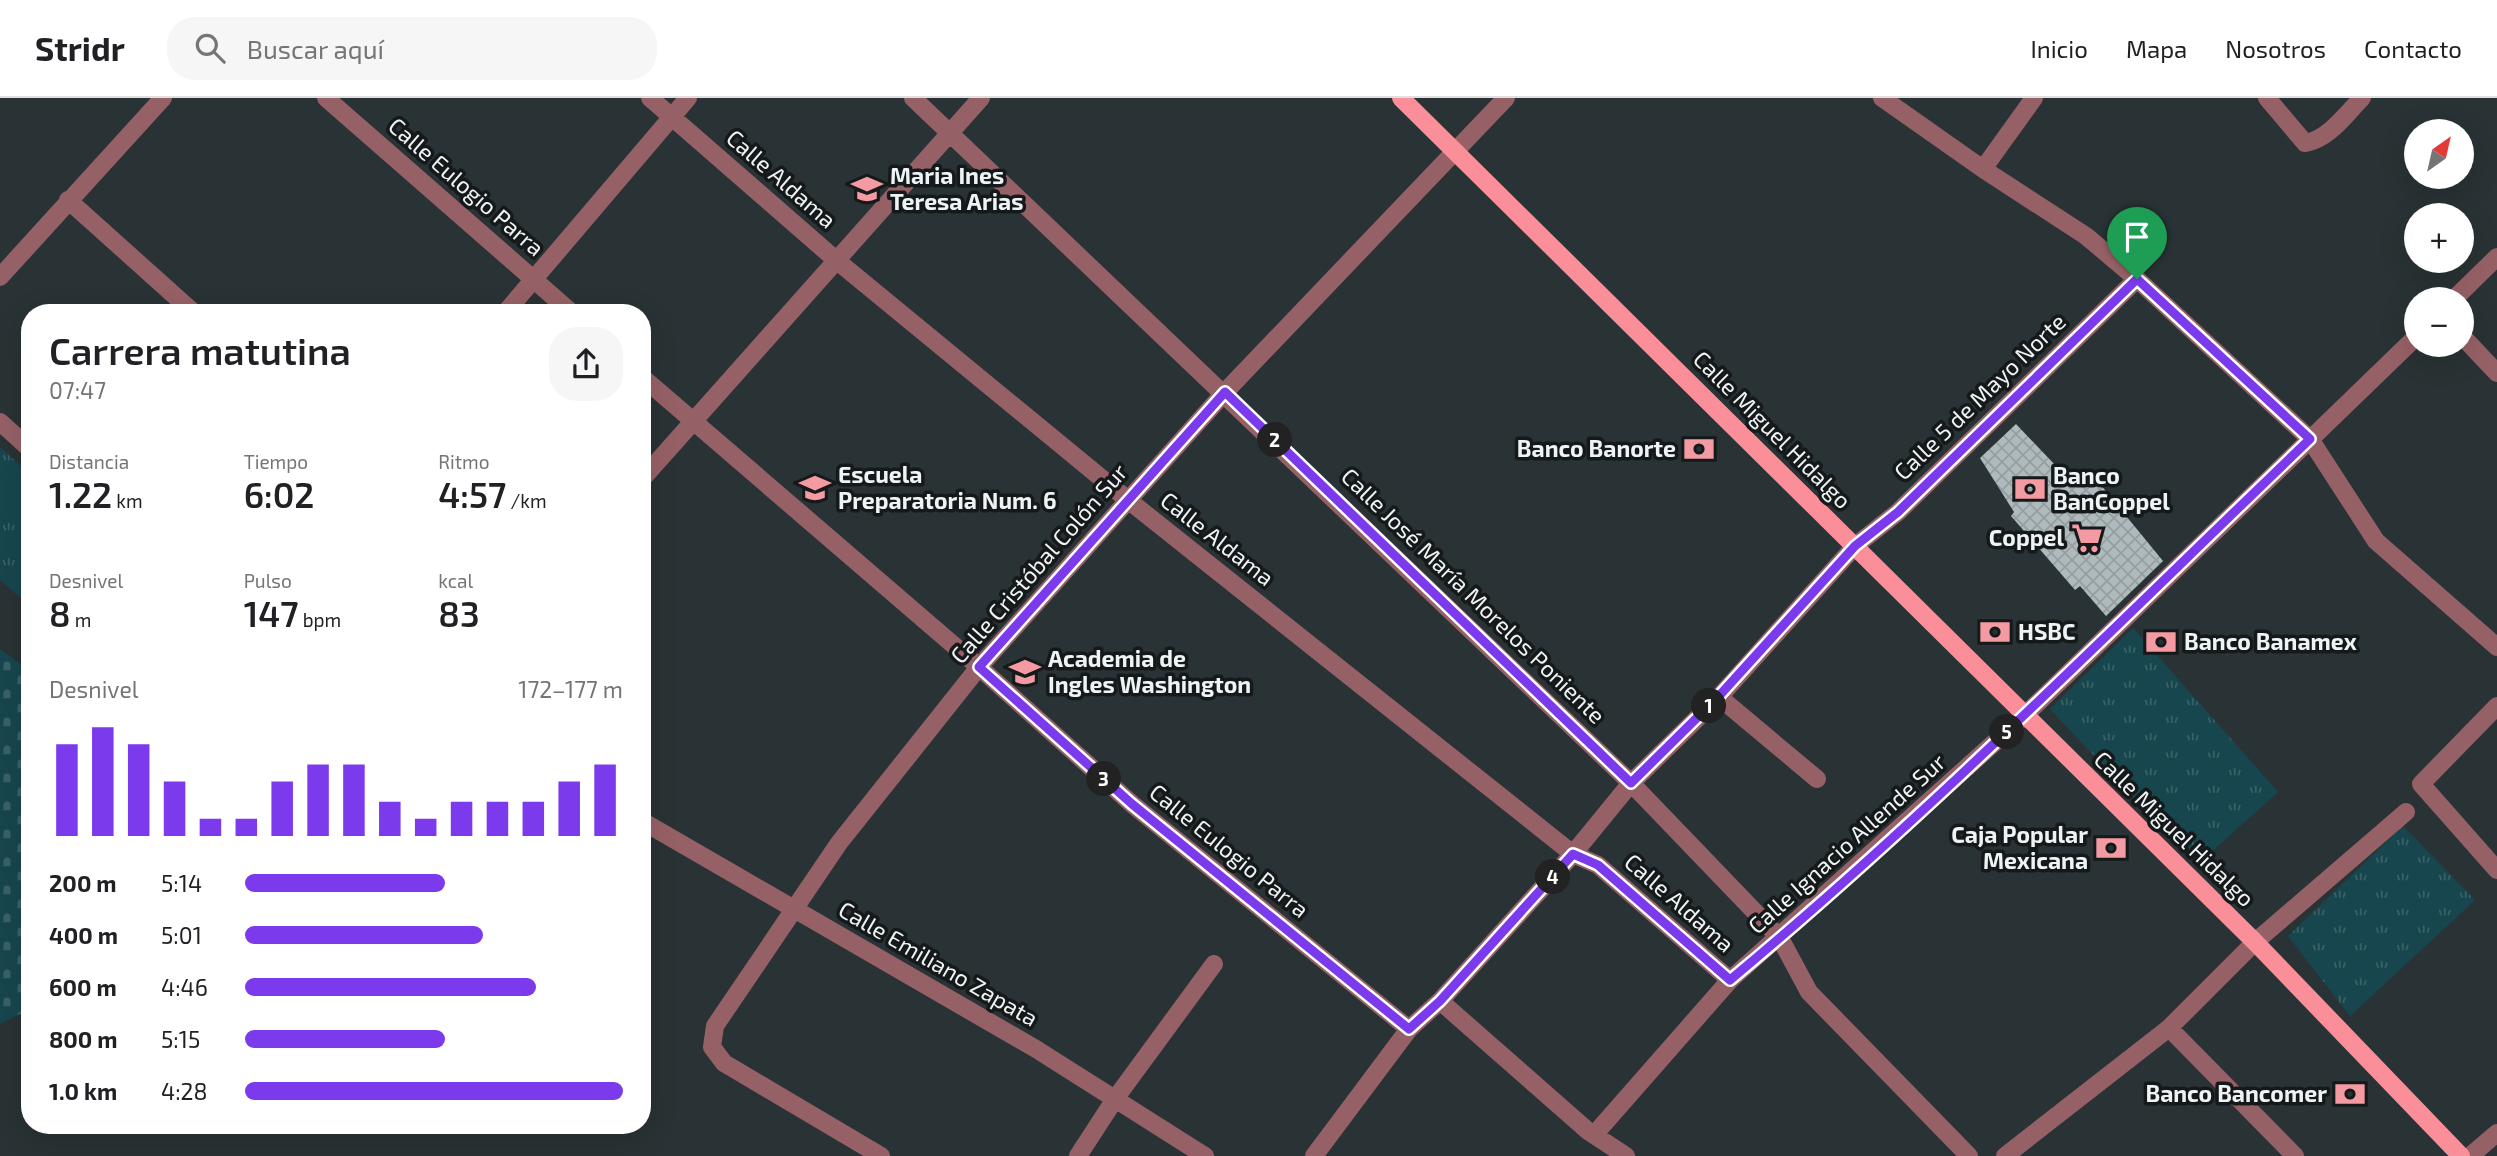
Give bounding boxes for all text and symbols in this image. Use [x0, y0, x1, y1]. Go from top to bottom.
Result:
search box [167, 17, 657, 80]
text: Stridr [35, 28, 125, 68]
icon: search [191, 29, 229, 67]
text: Buscar aquí [247, 33, 384, 64]
text: Inicio [2030, 34, 2088, 63]
text: Mapa [2126, 34, 2187, 63]
text: Nosotros [2225, 34, 2326, 63]
text: Contacto [2364, 34, 2462, 63]
street label: Calle Eulogio Parra [383, 111, 550, 261]
north arrow [2404, 119, 2474, 189]
map controls [2404, 119, 2474, 357]
street label: Calle Aldama [721, 123, 842, 233]
place label: Maria Ines Teresa Arias [890, 161, 1023, 215]
school or university icon: Maria Ines Teresa Arias [850, 172, 884, 206]
button: + [2404, 203, 2474, 273]
pin [2107, 207, 2167, 279]
icon: arrive [2118, 218, 2156, 256]
button: − [2404, 287, 2474, 357]
street label: Calle 5 de Mayo Norte [1888, 307, 2071, 485]
text: Carrera matutina [49, 327, 351, 373]
button: share [549, 327, 623, 401]
street label: Calle Miguel Hidalgo [1688, 344, 1858, 514]
text: 07:47 [49, 376, 106, 404]
pin: 2 [1258, 422, 1292, 458]
text: 2 [1269, 428, 1280, 451]
bank icon: Banco Banorte [1682, 432, 1716, 466]
place label: Banco Banorte [1517, 434, 1676, 462]
text: Distancia [49, 450, 129, 473]
text: Tiempo [244, 450, 308, 473]
text: Ritmo [438, 450, 489, 473]
street label: Calle Cristóbal Colón Sur [944, 458, 1133, 669]
place label: Escuela Preparatoria Num. 6 [838, 460, 1057, 514]
place label: Banco BanCoppel [2053, 461, 2170, 515]
street label: Calle José María Morelos Poniente [1336, 462, 1611, 729]
school or university icon: Escuela Preparatoria Num. 6 [798, 471, 832, 505]
bank icon: Banco BanCoppel [2013, 472, 2047, 506]
text: 1.22 [49, 473, 112, 515]
text: 6:02 [244, 473, 314, 515]
text: 4:57 [438, 473, 506, 515]
street label: Calle Aldama [1155, 485, 1280, 591]
text: km [112, 489, 143, 512]
text: /km [506, 489, 547, 512]
supermarket icon: Coppel [2070, 521, 2104, 555]
place label: Coppel [1989, 523, 2064, 551]
text: Desnivel [49, 569, 123, 592]
text: Pulso [244, 569, 292, 592]
text: kcal [438, 569, 473, 592]
text: 8 [49, 592, 71, 634]
text: 147 [244, 592, 299, 634]
text: 83 [438, 592, 480, 634]
text: m [71, 608, 91, 631]
text: bpm [299, 608, 341, 631]
bank icon: HSBC [1978, 615, 2012, 649]
place label: HSBC [2018, 617, 2076, 645]
bank icon: Banco Banamex [2144, 625, 2178, 659]
place label: Banco Banamex [2184, 627, 2357, 655]
place label: Academia de Ingles Washington [1048, 644, 1251, 698]
school or university icon: Academia de Ingles Washington [1008, 655, 1042, 689]
text: Desnivel [49, 675, 139, 703]
text: 172–177 m [518, 675, 623, 703]
pin: 1 [1692, 688, 1726, 724]
text: 1 [1704, 694, 1713, 717]
pin: 5 [1990, 714, 2024, 750]
text: 5 [2001, 720, 2012, 743]
street label: Calle Miguel Hidalgo [2089, 745, 2261, 912]
street label: Calle Ignacio Allende Sur [1742, 747, 1951, 939]
pin: 3 [1086, 762, 1122, 796]
text: 3 [1098, 767, 1109, 790]
street label: Calle Eulogio Parra [1144, 777, 1315, 923]
place label: Caja Popular Mexicana [1951, 820, 2088, 874]
bank icon: Caja Popular Mexicana [2094, 831, 2128, 865]
street label: Calle Aldama [1619, 847, 1740, 957]
pin: 4 [1536, 860, 1570, 894]
text: 4 [1546, 865, 1559, 888]
text: 200 m [49, 869, 117, 897]
text: 5:14 [161, 869, 202, 897]
street label: Calle Emiliano Zapata [834, 895, 1043, 1032]
text: 400 m [49, 921, 118, 949]
text: 5:01 [161, 921, 202, 949]
text: 600 m [49, 973, 117, 1001]
text: 4:46 [161, 973, 208, 1001]
text: 800 m [49, 1025, 118, 1053]
text: 5:15 [161, 1025, 200, 1053]
text: 1.0 km [49, 1077, 117, 1105]
text: 4:28 [161, 1077, 207, 1105]
bank icon: Banco Bancomer [2333, 1077, 2367, 1111]
place label: Banco Bancomer [2145, 1079, 2327, 1107]

